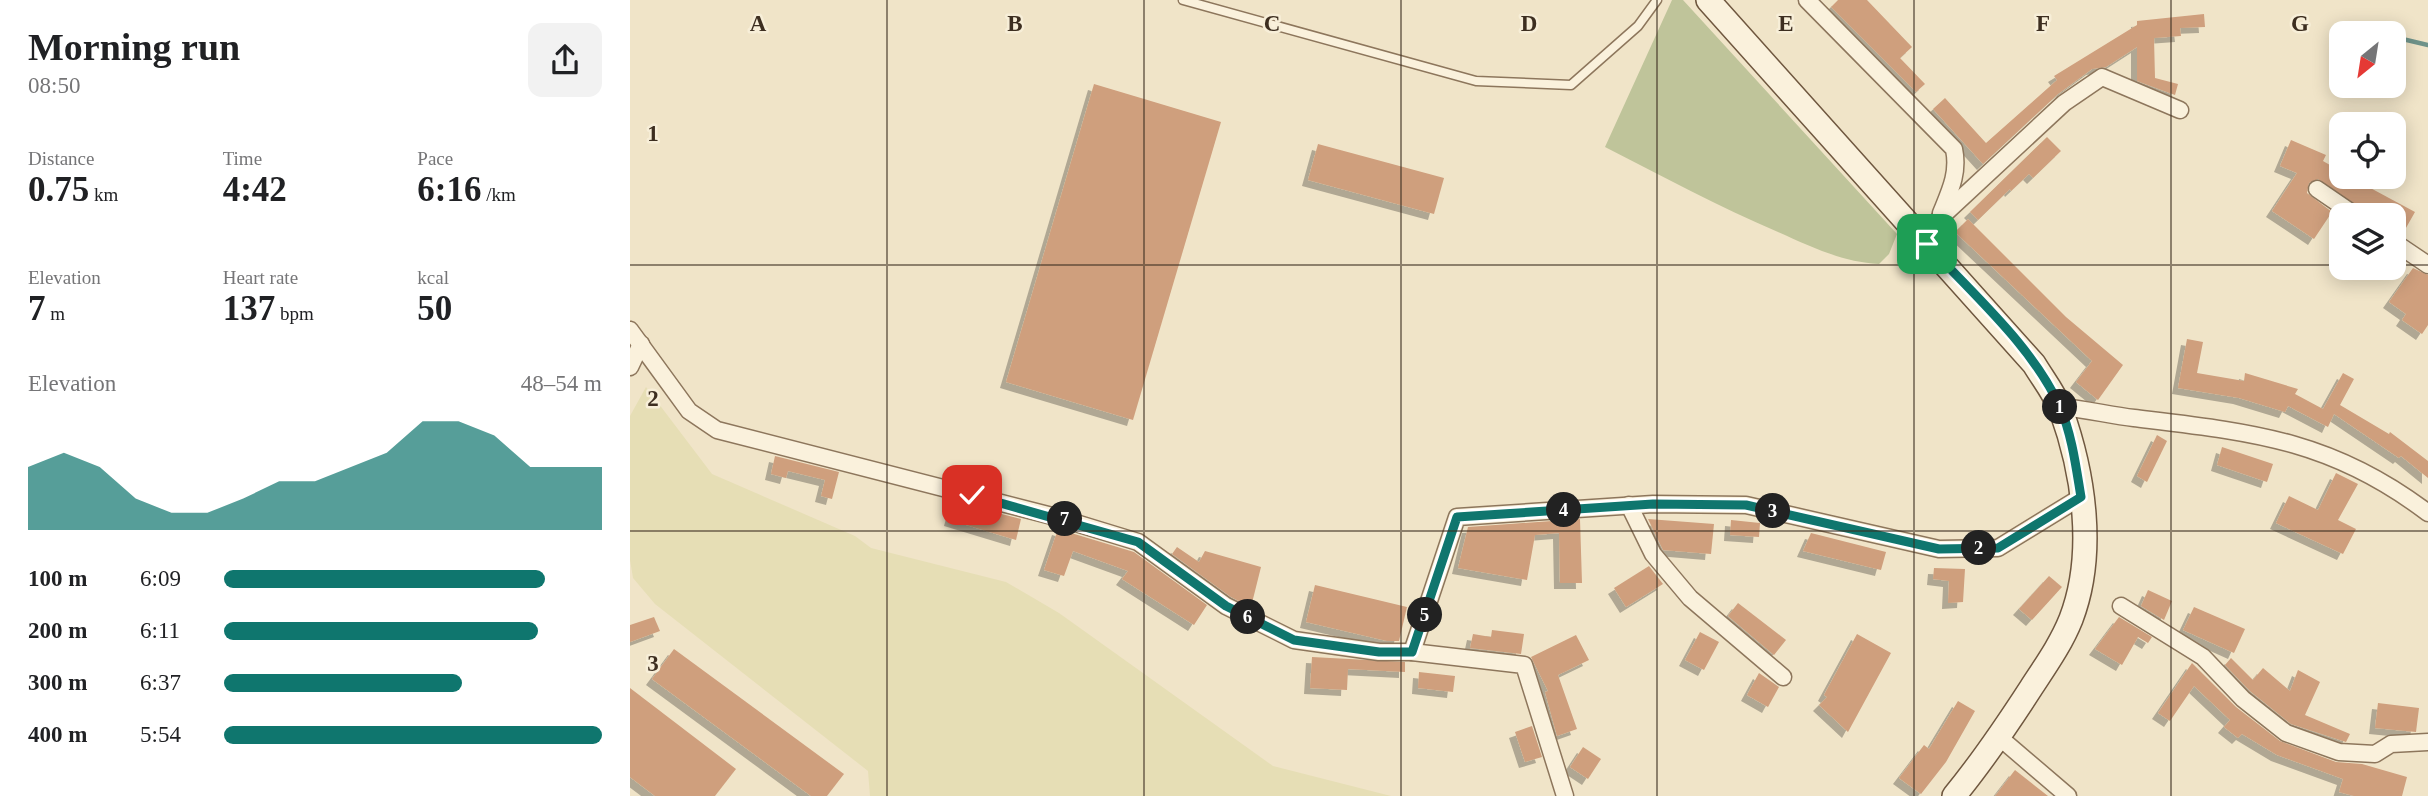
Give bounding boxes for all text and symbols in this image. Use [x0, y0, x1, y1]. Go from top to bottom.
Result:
text: A [750, 11, 767, 36]
text: B [1007, 11, 1023, 36]
text: C [1264, 11, 1280, 36]
text: D [1521, 11, 1537, 36]
text: E [1778, 11, 1794, 36]
text: F [2036, 11, 2050, 36]
text: G [2291, 11, 2309, 36]
north arrow [2329, 21, 2406, 98]
map controls [2329, 21, 2406, 280]
button: share [528, 23, 602, 97]
text: Morning run [28, 26, 240, 68]
text: 08:50 [28, 73, 80, 98]
button: locate [2329, 112, 2406, 189]
text: 1 [647, 121, 659, 146]
text: Distance [28, 148, 94, 169]
text: Time [223, 148, 262, 169]
text: Pace [417, 148, 453, 169]
text: 0.75 [28, 170, 89, 209]
text: 4:42 [223, 170, 287, 209]
text: 6:16 [417, 170, 481, 209]
text: km [89, 184, 118, 205]
text: /km [481, 184, 516, 205]
button: layers [2329, 203, 2406, 280]
pin [1897, 214, 1957, 274]
icon: arrive [1908, 225, 1946, 263]
text: Elevation [28, 267, 101, 288]
text: Heart rate [223, 267, 298, 288]
text: kcal [417, 267, 449, 288]
text: 7 [28, 289, 46, 328]
text: 137 [223, 289, 275, 328]
text: 50 [417, 289, 452, 328]
text: m [46, 303, 65, 324]
text: bpm [275, 303, 314, 324]
text: Elevation [28, 371, 116, 396]
text: 48–54 m [521, 371, 602, 396]
text: 2 [647, 386, 659, 411]
pin: 1 [2042, 390, 2078, 424]
text: 1 [2055, 396, 2064, 417]
pin [942, 465, 1002, 525]
icon: check [953, 476, 991, 514]
pin: 4 [1546, 492, 1581, 528]
pin: 3 [1756, 494, 1790, 528]
text: 4 [1559, 499, 1568, 520]
text: 3 [1768, 500, 1777, 521]
pin: 7 [1048, 502, 1082, 536]
text: 7 [1060, 508, 1069, 529]
pin: 2 [1962, 530, 1996, 566]
text: 2 [1974, 537, 1983, 558]
text: 100 m [28, 566, 87, 591]
text: 6:09 [140, 566, 181, 591]
pin: 5 [1408, 598, 1442, 632]
pin: 6 [1230, 600, 1266, 634]
text: 5 [1420, 604, 1429, 625]
text: 6 [1243, 606, 1252, 627]
text: 200 m [28, 618, 87, 643]
text: 6:11 [140, 618, 180, 643]
text: 3 [647, 651, 659, 676]
text: 300 m [28, 670, 87, 695]
text: 6:37 [140, 670, 181, 695]
text: 400 m [28, 722, 87, 747]
text: 5:54 [140, 722, 181, 747]

